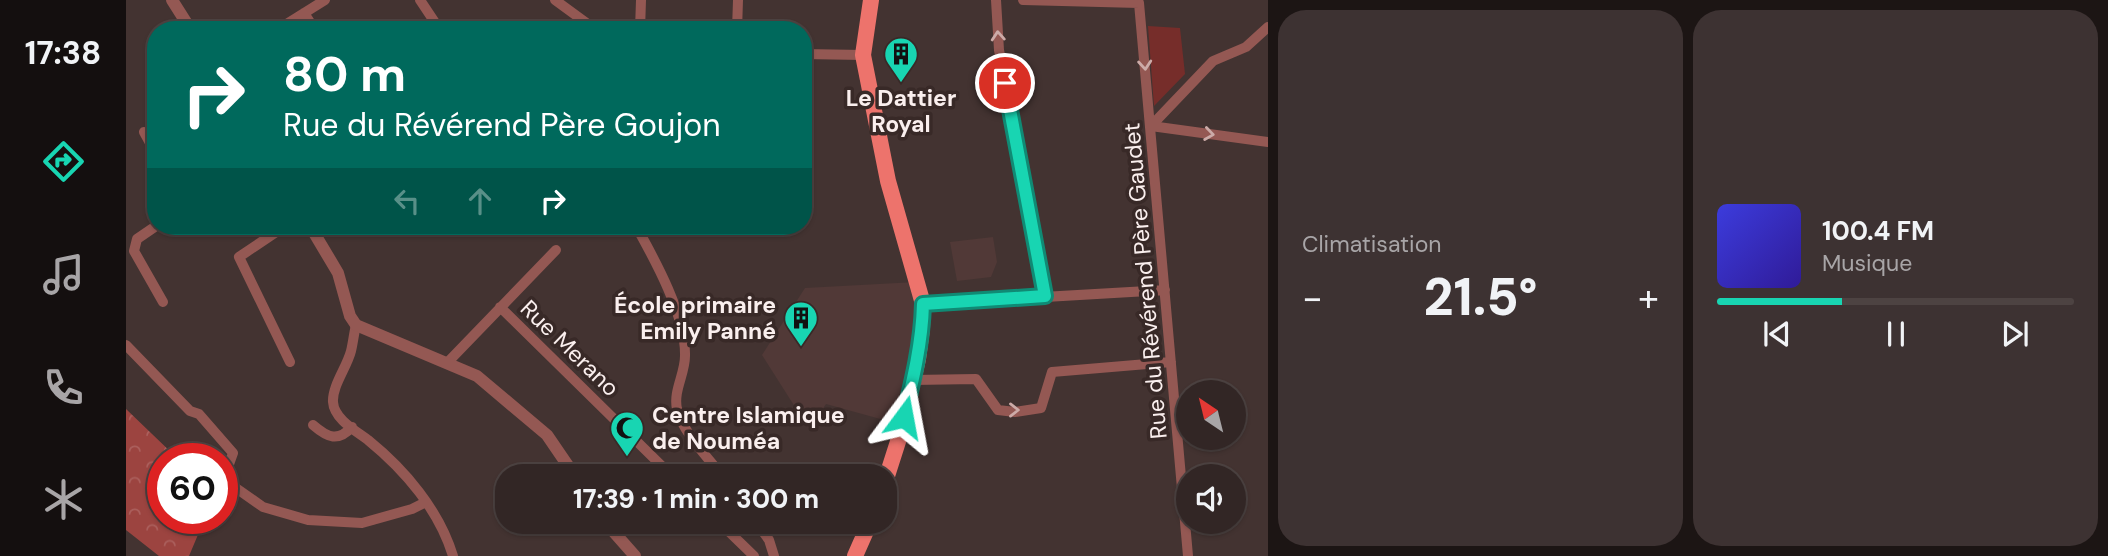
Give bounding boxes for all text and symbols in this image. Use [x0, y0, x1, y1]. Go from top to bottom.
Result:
one-way arrow [991, 31, 1006, 42]
text: 17:38 [25, 32, 101, 74]
building icon: Le Dattier Royal [882, 35, 920, 84]
text: 80 m [283, 42, 406, 106]
icon: right [168, 49, 259, 140]
pin [975, 53, 1035, 113]
one-way arrow [1137, 60, 1152, 71]
icon: arrive [986, 64, 1024, 102]
place label: Le Dattier Royal [846, 83, 956, 139]
text: Rue du Révérend Père Goujon [283, 104, 721, 146]
street label: Rue du Révérend Père Gaudet [1116, 122, 1174, 440]
one-way arrow [1204, 126, 1215, 141]
icon: directions [39, 137, 88, 186]
icon: left [388, 182, 426, 220]
icon: ahead [461, 182, 499, 220]
icon: right [534, 182, 572, 220]
text: 100.4 FM [1822, 214, 1934, 248]
text: Climatisation [1302, 229, 1441, 259]
text: Musique [1822, 248, 1912, 278]
icon: music [39, 250, 88, 299]
text: 21.5° [1423, 263, 1538, 331]
text: − [1302, 273, 1323, 323]
text: + [1638, 273, 1659, 323]
place label: École primaire Emily Panné [614, 290, 776, 346]
street label: Rue Merano [514, 293, 626, 403]
building icon: École primaire Emily Panné [782, 299, 820, 348]
icon: previous [1758, 315, 1796, 353]
icon: pause [1877, 315, 1915, 353]
icon: next [1996, 315, 2034, 353]
icon: phone [39, 363, 88, 412]
position arrow [867, 380, 941, 454]
north arrow [1176, 380, 1246, 450]
map controls [1176, 380, 1246, 534]
place label: Centre Islamique de Nouméa [652, 400, 845, 456]
one-way arrow [1009, 402, 1019, 418]
mosque icon: Centre Islamique de Nouméa [608, 409, 646, 458]
speed limit sign: 60 [147, 443, 238, 534]
button: sound [1176, 464, 1246, 534]
icon: climate [39, 475, 88, 524]
text: 17:39 · 1 min · 300 m [573, 482, 819, 516]

